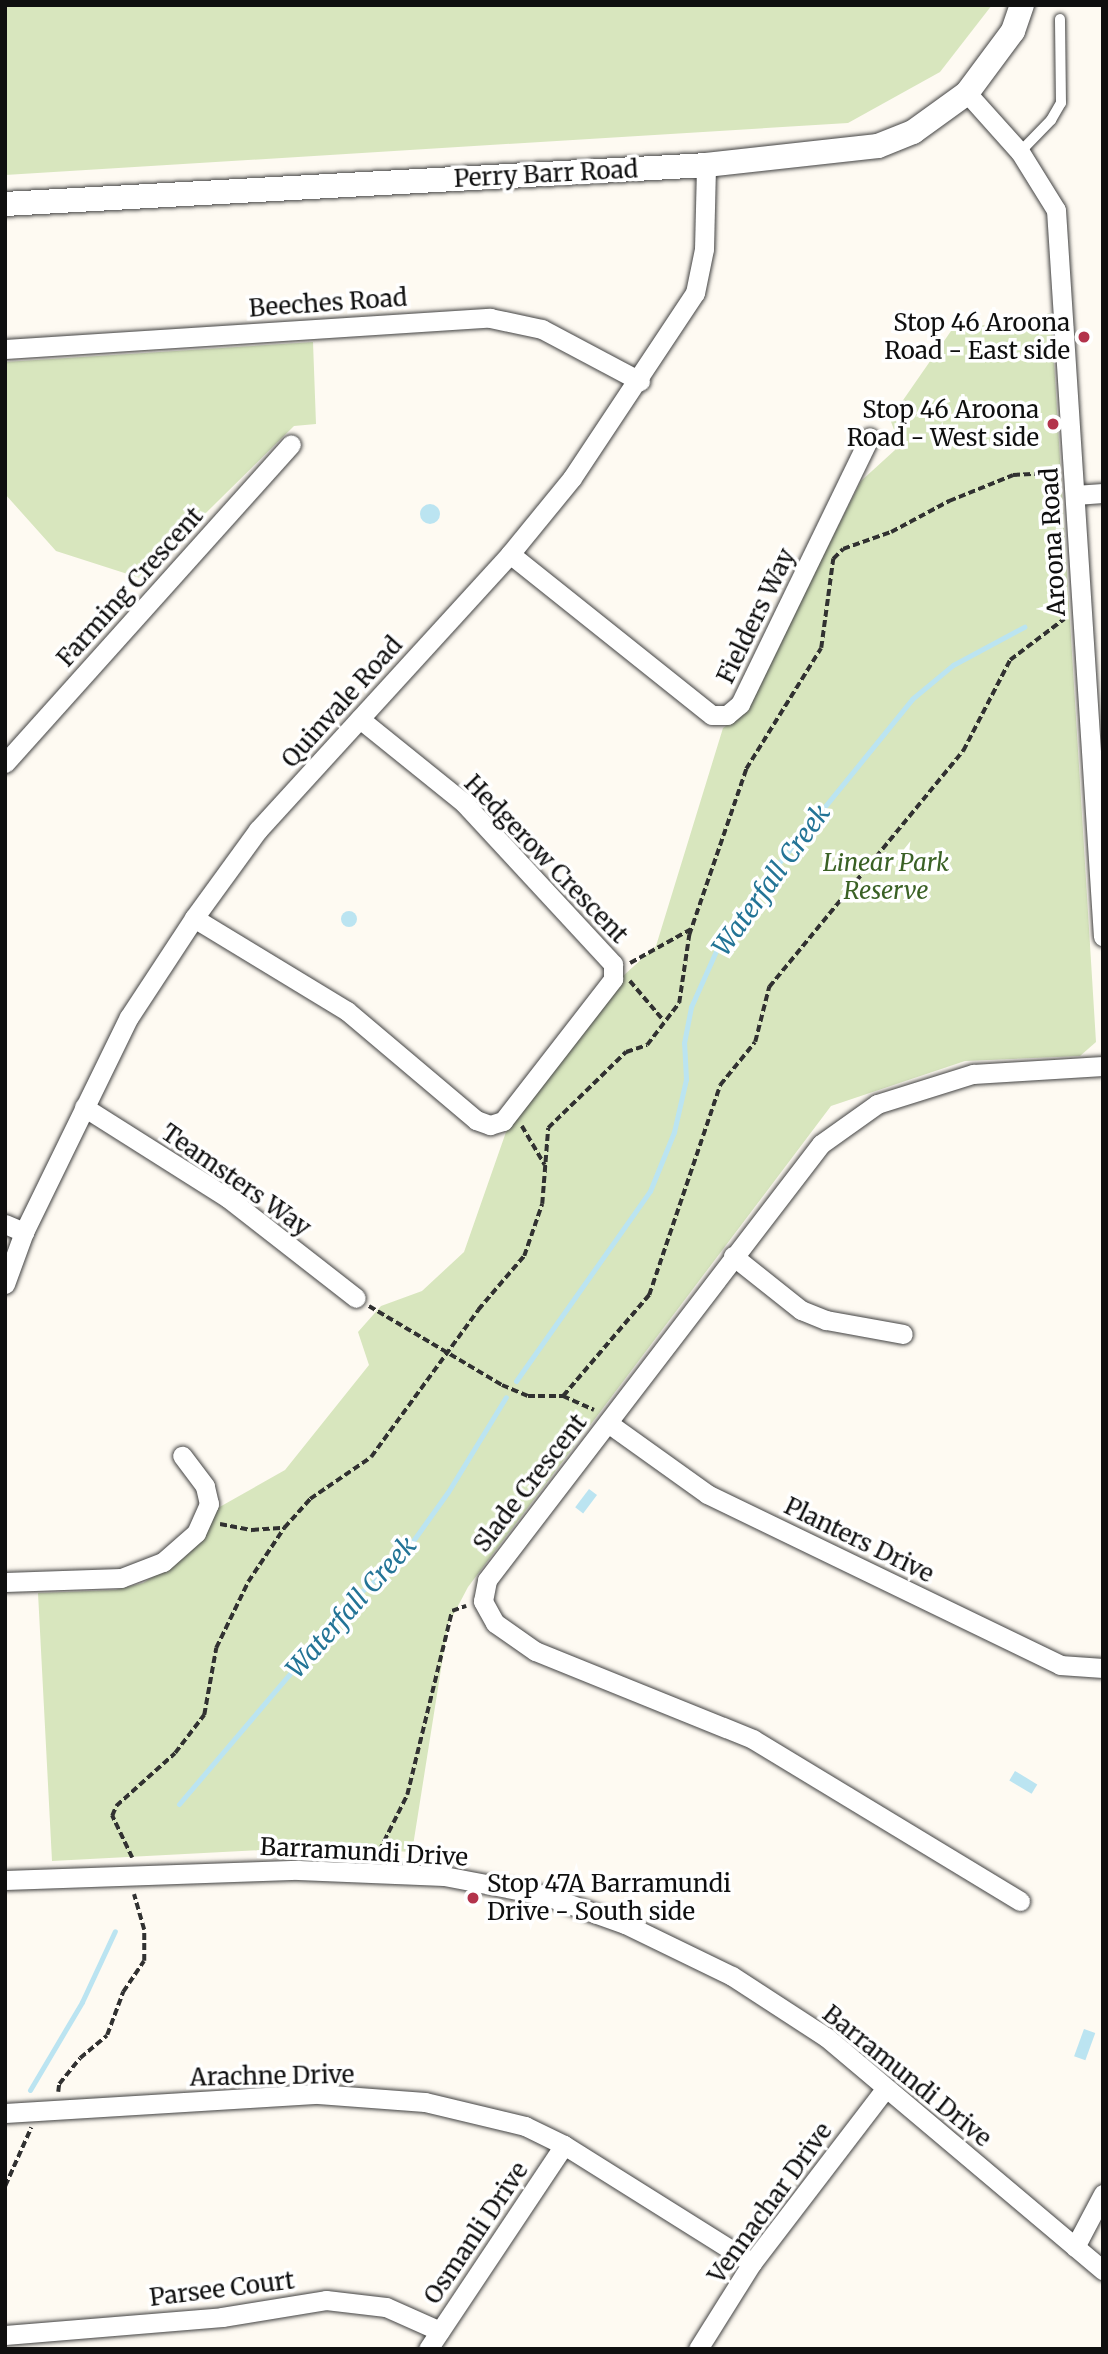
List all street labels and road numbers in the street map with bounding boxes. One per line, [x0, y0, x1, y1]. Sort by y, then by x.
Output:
street label: Perry Barr Road [453, 155, 639, 193]
street label: Beeches Road [248, 283, 408, 323]
street label: Aroona Road [1035, 467, 1071, 617]
street label: Farming Crescent [51, 501, 209, 673]
street label: Fielders Way [711, 544, 801, 688]
street label: Quinvale Road [276, 631, 408, 773]
street label: Hedgerow Crescent [458, 769, 634, 949]
street label: Teamsters Way [156, 1118, 316, 1242]
street label: Slade Crescent [467, 1408, 593, 1558]
street label: Planters Drive [780, 1491, 938, 1589]
street label: Barramundi Drive [259, 1832, 469, 1872]
street label: Barramundi Drive [817, 1999, 997, 2153]
street label: Arachne Drive [189, 2060, 355, 2092]
street label: Vennachar Drive [702, 2117, 838, 2289]
street label: Osmanli Drive [418, 2157, 534, 2309]
street label: Parsee Court [148, 2266, 296, 2312]

